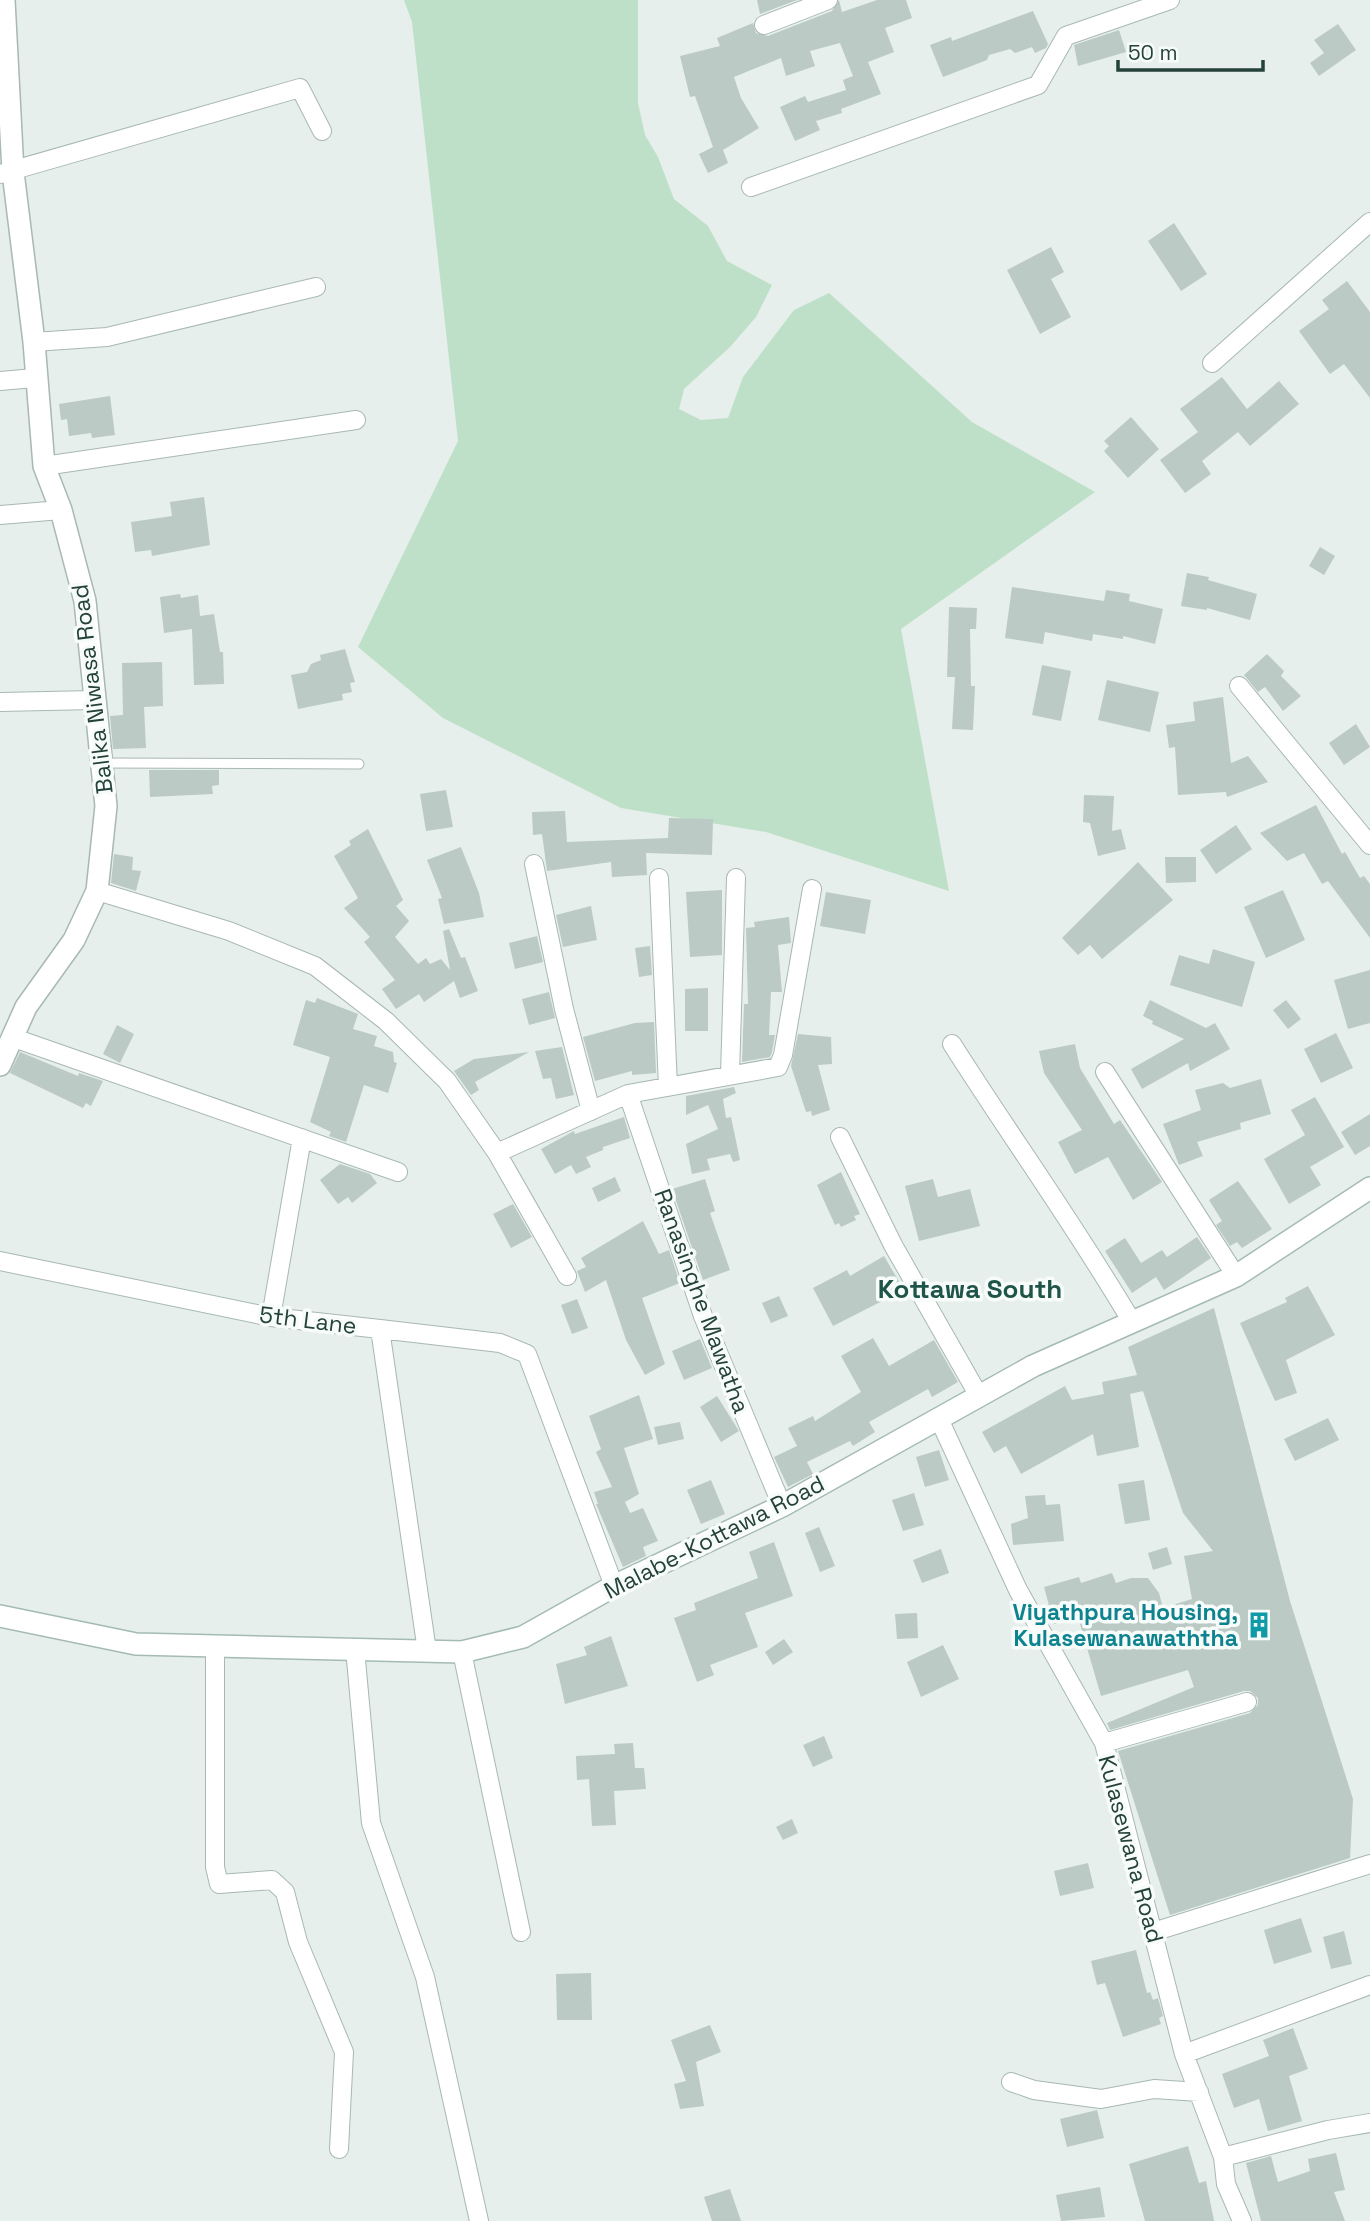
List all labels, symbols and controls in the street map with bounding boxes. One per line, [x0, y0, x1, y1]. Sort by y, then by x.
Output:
scale bar [1118, 28, 1263, 72]
text: 50 m [1128, 39, 1178, 66]
street label: Balika Niwasa Road [64, 583, 120, 795]
street label: Ranasinghe Mawatha [647, 1185, 757, 1417]
district label: Kottawa South [878, 1272, 1062, 1306]
street label: 5th Lane [258, 1299, 358, 1341]
street label: Malabe-Kottawa Road [599, 1468, 829, 1606]
place label: Viyathpura Housing, Kulasewanawaththa [1012, 1597, 1238, 1653]
building icon: Viyathpura Housing, Kulasewanawaththa [1244, 1610, 1274, 1640]
street label: Kulasewana Road [1091, 1752, 1171, 1946]

